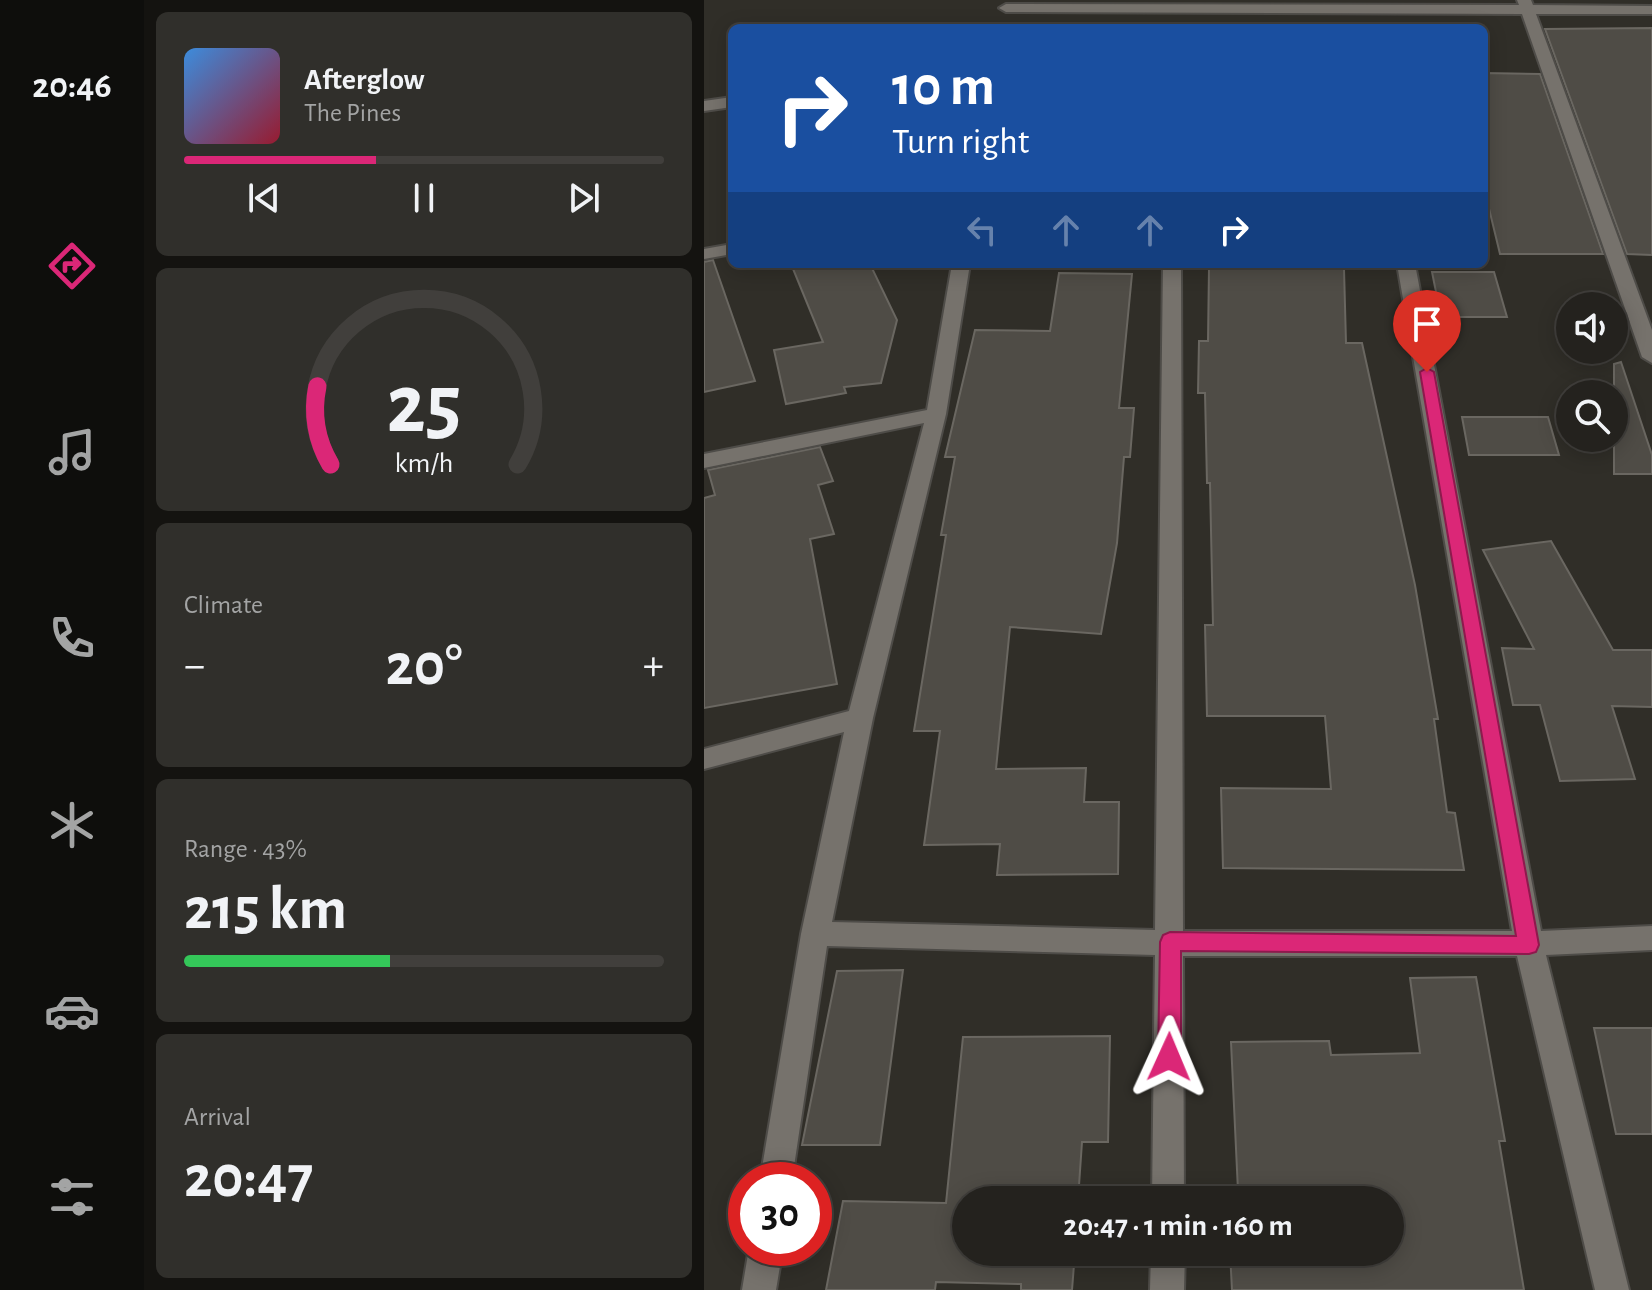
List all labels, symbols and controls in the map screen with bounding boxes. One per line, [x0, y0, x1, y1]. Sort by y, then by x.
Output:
icon: right [760, 56, 864, 160]
text: 10 m [892, 59, 995, 115]
text: Afterglow [304, 65, 425, 95]
text: 20:46 [32, 68, 112, 104]
text: The Pines [304, 100, 401, 126]
text: Turn right [892, 124, 1029, 160]
icon: previous [242, 176, 286, 220]
icon: pause [402, 176, 446, 220]
icon: next [562, 176, 606, 220]
icon: left [960, 208, 1004, 252]
icon: ahead [1044, 208, 1088, 252]
icon: ahead [1128, 208, 1172, 252]
icon: right [1212, 208, 1256, 252]
icon: directions [44, 238, 100, 294]
pin [1393, 290, 1461, 372]
map controls [1556, 292, 1628, 452]
button: sound [1556, 292, 1628, 364]
icon: arrive [1405, 302, 1449, 346]
text: 25 [386, 364, 462, 448]
button: search [1556, 380, 1628, 452]
icon: music [44, 424, 100, 480]
text: km/h [395, 450, 453, 479]
text: Climate [184, 592, 263, 618]
icon: phone [44, 610, 100, 666]
text: 20° [385, 636, 463, 696]
text: − [184, 644, 205, 688]
text: + [643, 644, 664, 688]
icon: climate [44, 797, 100, 853]
text: Range · 43% [184, 836, 307, 862]
text: 215 km [184, 880, 347, 940]
icon: car [44, 983, 100, 1039]
position arrow [1127, 1015, 1211, 1099]
text: Arrival [184, 1104, 251, 1130]
text: 20:47 [184, 1148, 313, 1208]
speed limit sign: 30 [728, 1162, 832, 1266]
icon: filters [44, 1169, 100, 1225]
text: 20:47 · 1 min · 160 m [1063, 1211, 1293, 1241]

